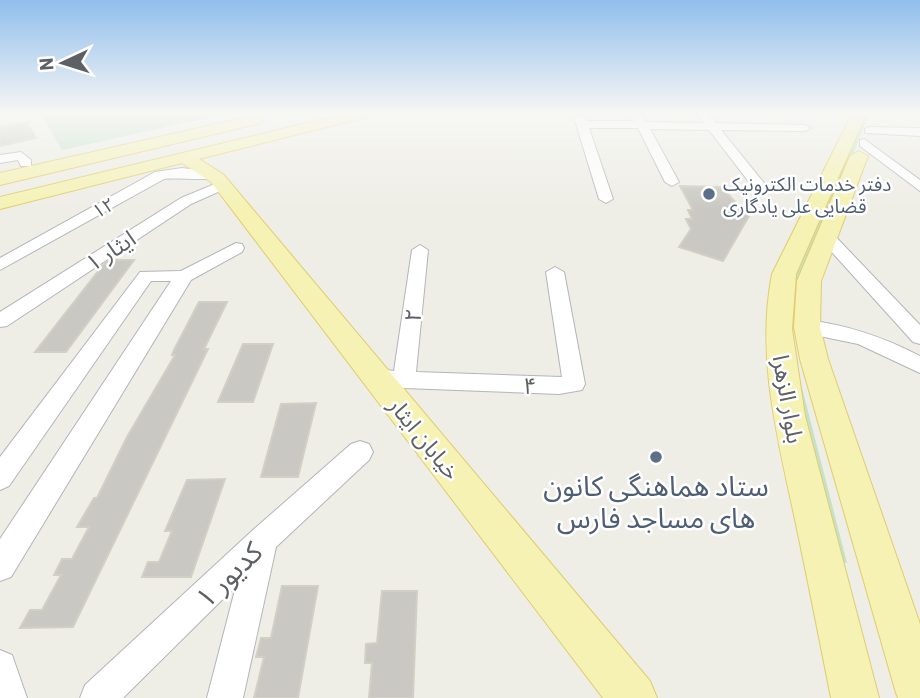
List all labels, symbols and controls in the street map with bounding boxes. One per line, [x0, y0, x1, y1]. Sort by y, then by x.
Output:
north arrow [28, 28, 98, 98]
text: N [34, 57, 57, 71]
place label: دفتر خدمات الکترونیک قضایی علی یادگاری [723, 172, 891, 218]
marker: دفتر خدمات الکترونیک قضایی علی یادگاری [701, 186, 717, 202]
street label: ۱۲ [88, 192, 118, 222]
street label: ایثار ۱ [80, 224, 141, 277]
street label: ۲ [397, 307, 427, 323]
street label: بلوار الزهرا [766, 353, 811, 446]
street label: ۴ [523, 371, 537, 399]
street label: خیابان ایثار [382, 390, 467, 486]
marker: ستاد هماهنگی کانون های مساجد فارس [648, 449, 664, 465]
place label: ستاد هماهنگی کانون های مساجد فارس [543, 468, 769, 535]
street label: کدیور ۱ [187, 534, 270, 615]

